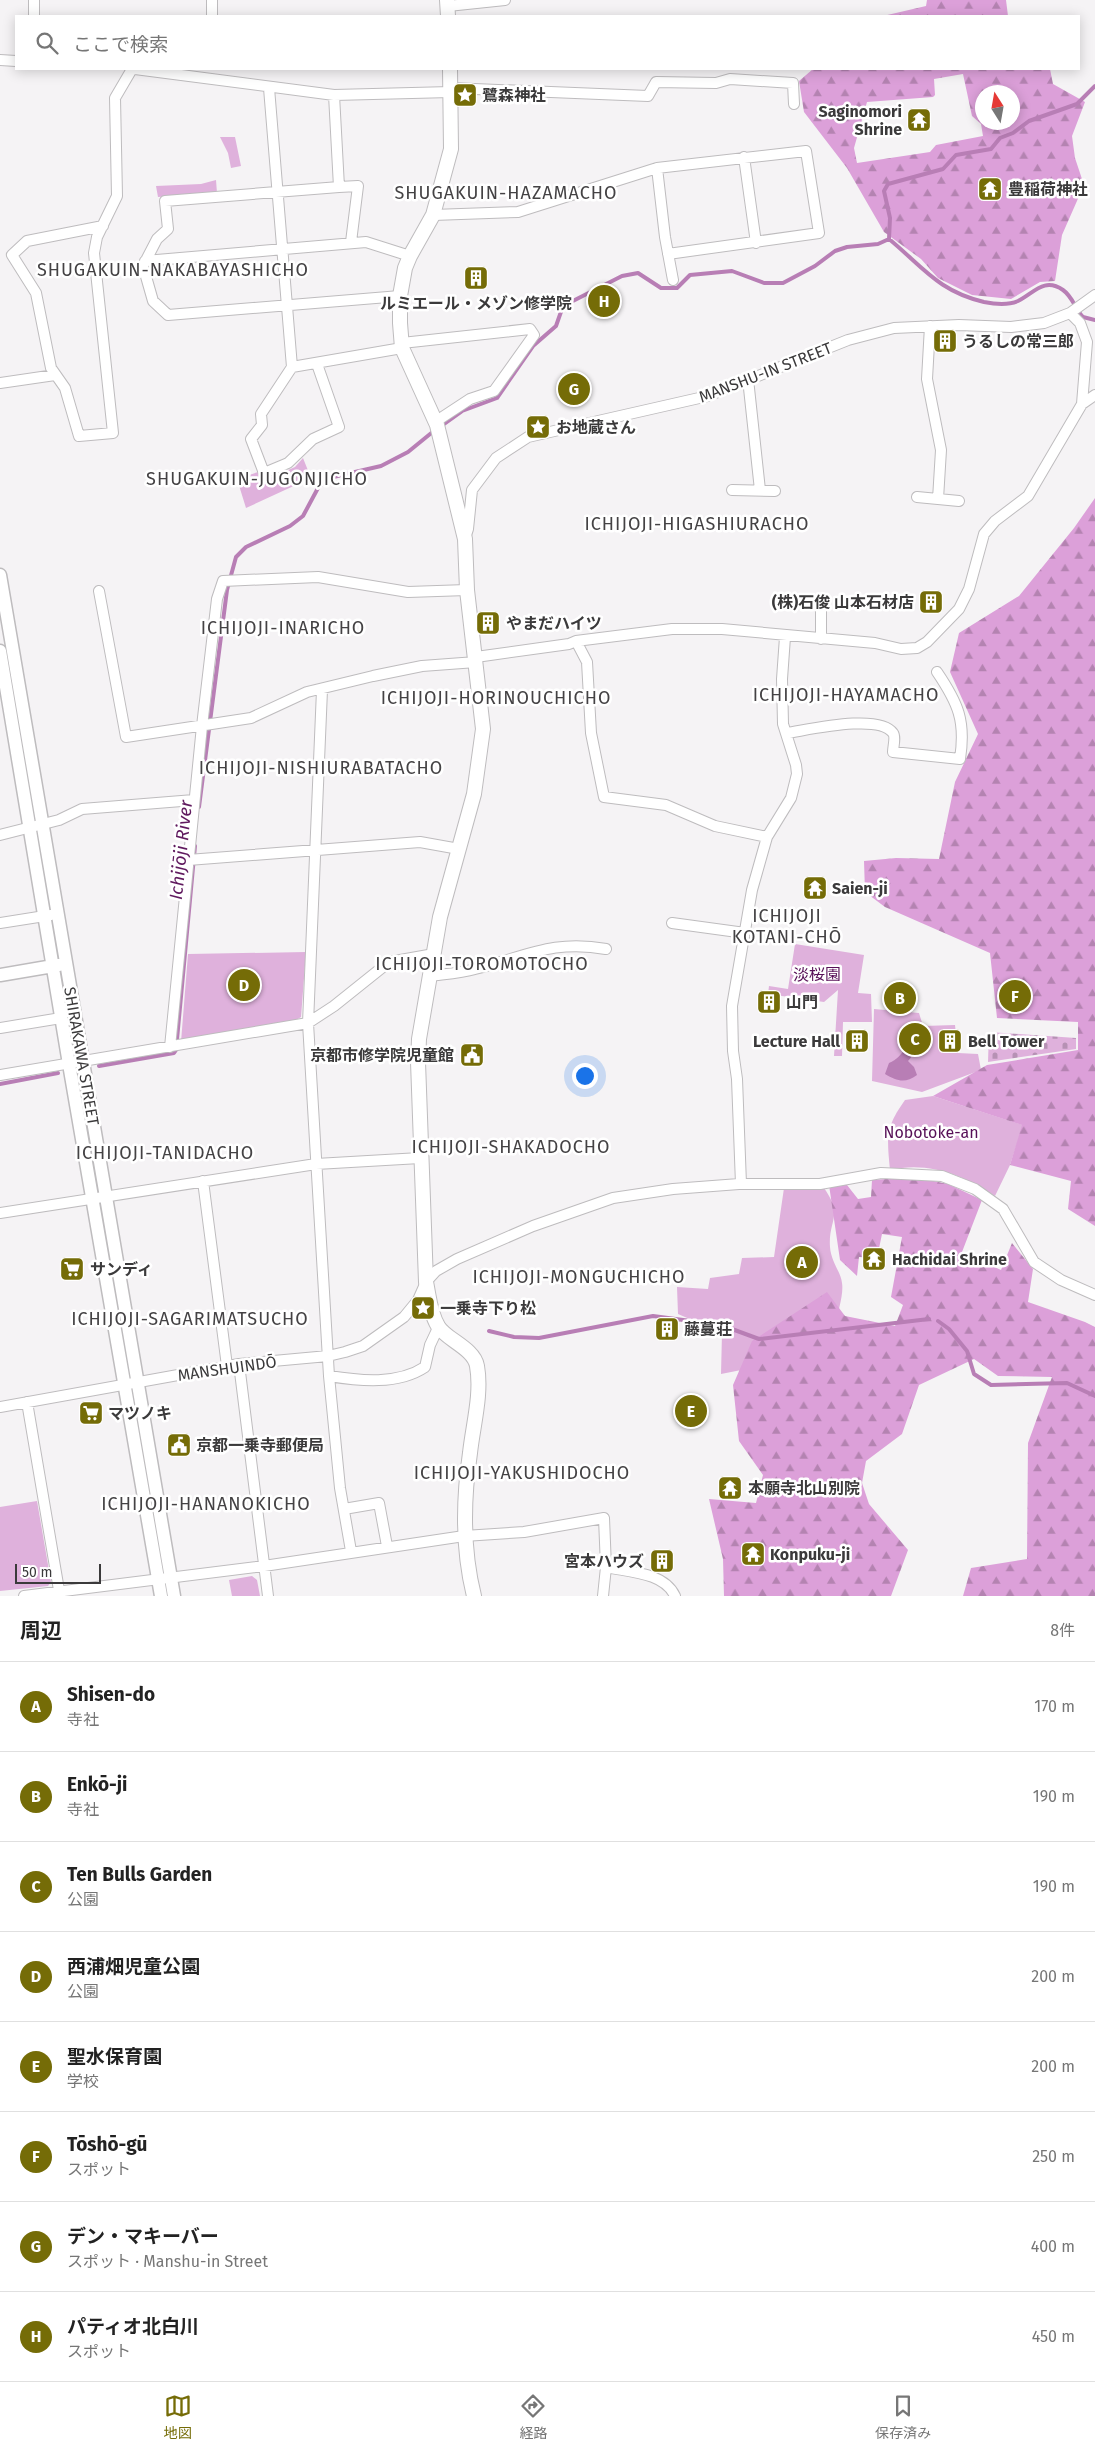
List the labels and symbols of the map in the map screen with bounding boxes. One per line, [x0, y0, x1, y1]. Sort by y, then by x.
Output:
place icon: 鷺森神社 [452, 82, 478, 108]
north arrow [975, 85, 1020, 130]
place label: 鷺森神社 [482, 86, 546, 105]
place label: Saginomori Shrine [819, 102, 902, 139]
temple icon: Saginomori Shrine [906, 107, 932, 133]
temple icon: 豊稲荷神社 [977, 176, 1003, 202]
place label: 豊稲荷神社 [1008, 180, 1088, 199]
district label: SHUGAKUIN-HAZAMACHO [394, 182, 618, 204]
district label: SHUGAKUIN-NAKABAYASHICHO [37, 259, 309, 281]
building icon: ルミエール・メゾン修学院 [463, 265, 489, 291]
pin: H [588, 282, 620, 320]
place label: ルミエール・メゾン修学院 [380, 294, 572, 313]
building icon: うるしの常三郎 [932, 328, 958, 354]
place label: うるしの常三郎 [962, 332, 1074, 351]
street label: MANSHU-IN STREET [696, 338, 835, 407]
pin: G [558, 370, 590, 408]
place icon: お地蔵さん [525, 414, 551, 440]
place label: お地蔵さん [556, 418, 636, 437]
district label: SHUGAKUIN-JUGONJICHO [146, 468, 368, 490]
district label: ICHIJOJI-HIGASHIURACHO [584, 513, 810, 535]
building icon: (株)石俊 山本石材店 [918, 589, 944, 615]
place label: (株)石俊 山本石材店 [772, 593, 914, 612]
building icon: やまだハイツ [475, 610, 501, 636]
place label: やまだハイツ [506, 614, 602, 633]
district label: ICHIJOJI-INARICHO [201, 617, 365, 639]
district label: ICHIJOJI-HAYAMACHO [753, 684, 939, 706]
district label: ICHIJOJI-HORINOUCHICHO [381, 687, 611, 709]
district label: ICHIJOJI-NISHIURABATACHO [199, 757, 443, 779]
water label: Ichijōji River [165, 798, 197, 901]
temple icon: Saien-ji [802, 875, 828, 901]
place label: Saien-ji [832, 879, 888, 898]
district label: ICHIJOJI KOTANI-CHŌ [732, 905, 842, 948]
district label: ICHIJOJI-TOROMOTOCHO [375, 953, 589, 975]
park label: 淡桜園 [793, 965, 841, 984]
pin: D [228, 966, 260, 1004]
pin: F [999, 977, 1031, 1015]
pin: B [884, 979, 916, 1017]
street label: SHIRAKAWA STREET [60, 985, 103, 1127]
building icon: 山門 [756, 989, 782, 1015]
place label: 山門 [786, 993, 818, 1012]
pin: C [899, 1020, 931, 1058]
building icon: Lecture Hall [844, 1028, 870, 1054]
building icon: Bell Tower [937, 1028, 963, 1054]
place label: Lecture Hall [753, 1032, 840, 1051]
place label: Bell Tower [968, 1032, 1045, 1051]
public building icon: 京都市修学院児童館 [459, 1042, 485, 1068]
place label: 京都市修学院児童館 [310, 1046, 454, 1065]
your location [572, 1063, 598, 1089]
park label: Nobotoke-an [883, 1123, 979, 1142]
district label: ICHIJOJI-SHAKADOCHO [411, 1136, 611, 1158]
district label: ICHIJOJI-TANIDACHO [76, 1142, 254, 1164]
pin: A [786, 1243, 818, 1281]
temple icon: Hachidai Shrine [861, 1246, 887, 1272]
place label: Hachidai Shrine [892, 1250, 1007, 1269]
supermarket icon: サンディ [59, 1256, 85, 1282]
place label: サンディ [90, 1260, 153, 1279]
district label: ICHIJOJI-MONGUCHICHO [472, 1266, 686, 1288]
place icon: 一乗寺下り松 [410, 1295, 436, 1321]
place label: 一乗寺下り松 [440, 1299, 536, 1318]
district label: ICHIJOJI-SAGARIMATSUCHO [71, 1308, 309, 1330]
building icon: 藤蔓荘 [654, 1316, 680, 1342]
place label: 藤蔓荘 [684, 1320, 732, 1339]
street label: MANSHUINDŌ [176, 1352, 278, 1385]
pin: E [675, 1392, 707, 1430]
supermarket icon: マツノキ [78, 1400, 104, 1426]
place label: マツノキ [108, 1404, 172, 1423]
public building icon: 京都一乗寺郵便局 [166, 1432, 192, 1458]
place label: 京都一乗寺郵便局 [196, 1436, 324, 1455]
district label: ICHIJOJI-YAKUSHIDOCHO [414, 1462, 630, 1484]
temple icon: 本願寺北山別院 [717, 1475, 743, 1501]
place label: 本願寺北山別院 [748, 1479, 860, 1498]
district label: ICHIJOJI-HANANOKICHO [101, 1493, 311, 1515]
temple icon: Konpuku-ji [740, 1541, 766, 1567]
place label: Konpuku-ji [770, 1545, 850, 1564]
building icon: 宮本ハウズ [649, 1548, 675, 1574]
place label: 宮本ハウズ [564, 1552, 644, 1571]
scale bar [15, 1561, 101, 1584]

